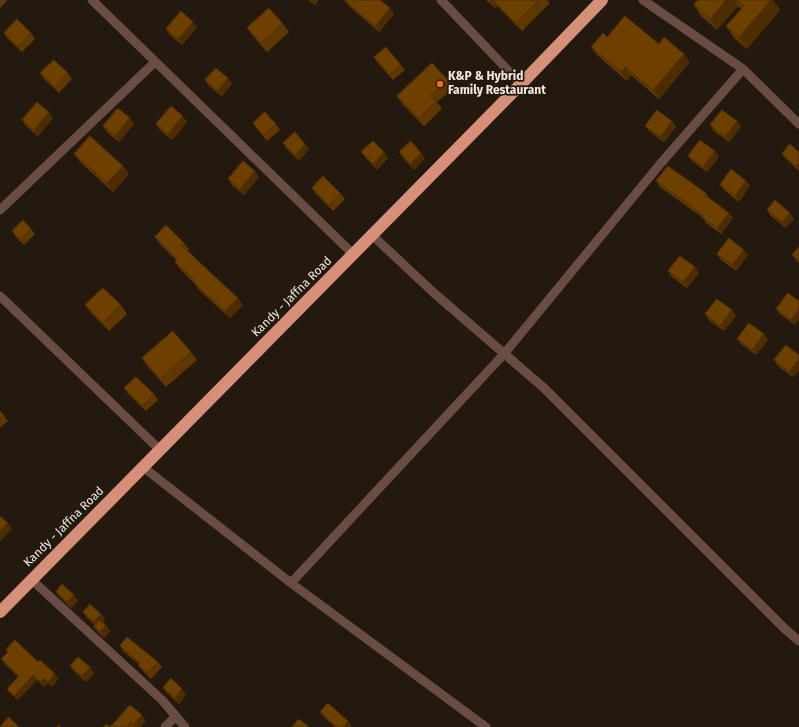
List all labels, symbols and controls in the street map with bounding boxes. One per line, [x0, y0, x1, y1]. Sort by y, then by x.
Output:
place label: K&P & Hybrid Family Restaurant [448, 70, 546, 98]
marker: K&P & Hybrid Family Restaurant [435, 79, 445, 89]
street label: Kandy - Jaffna Road [249, 254, 335, 340]
street label: Kandy - Jaffna Road [21, 484, 107, 570]

